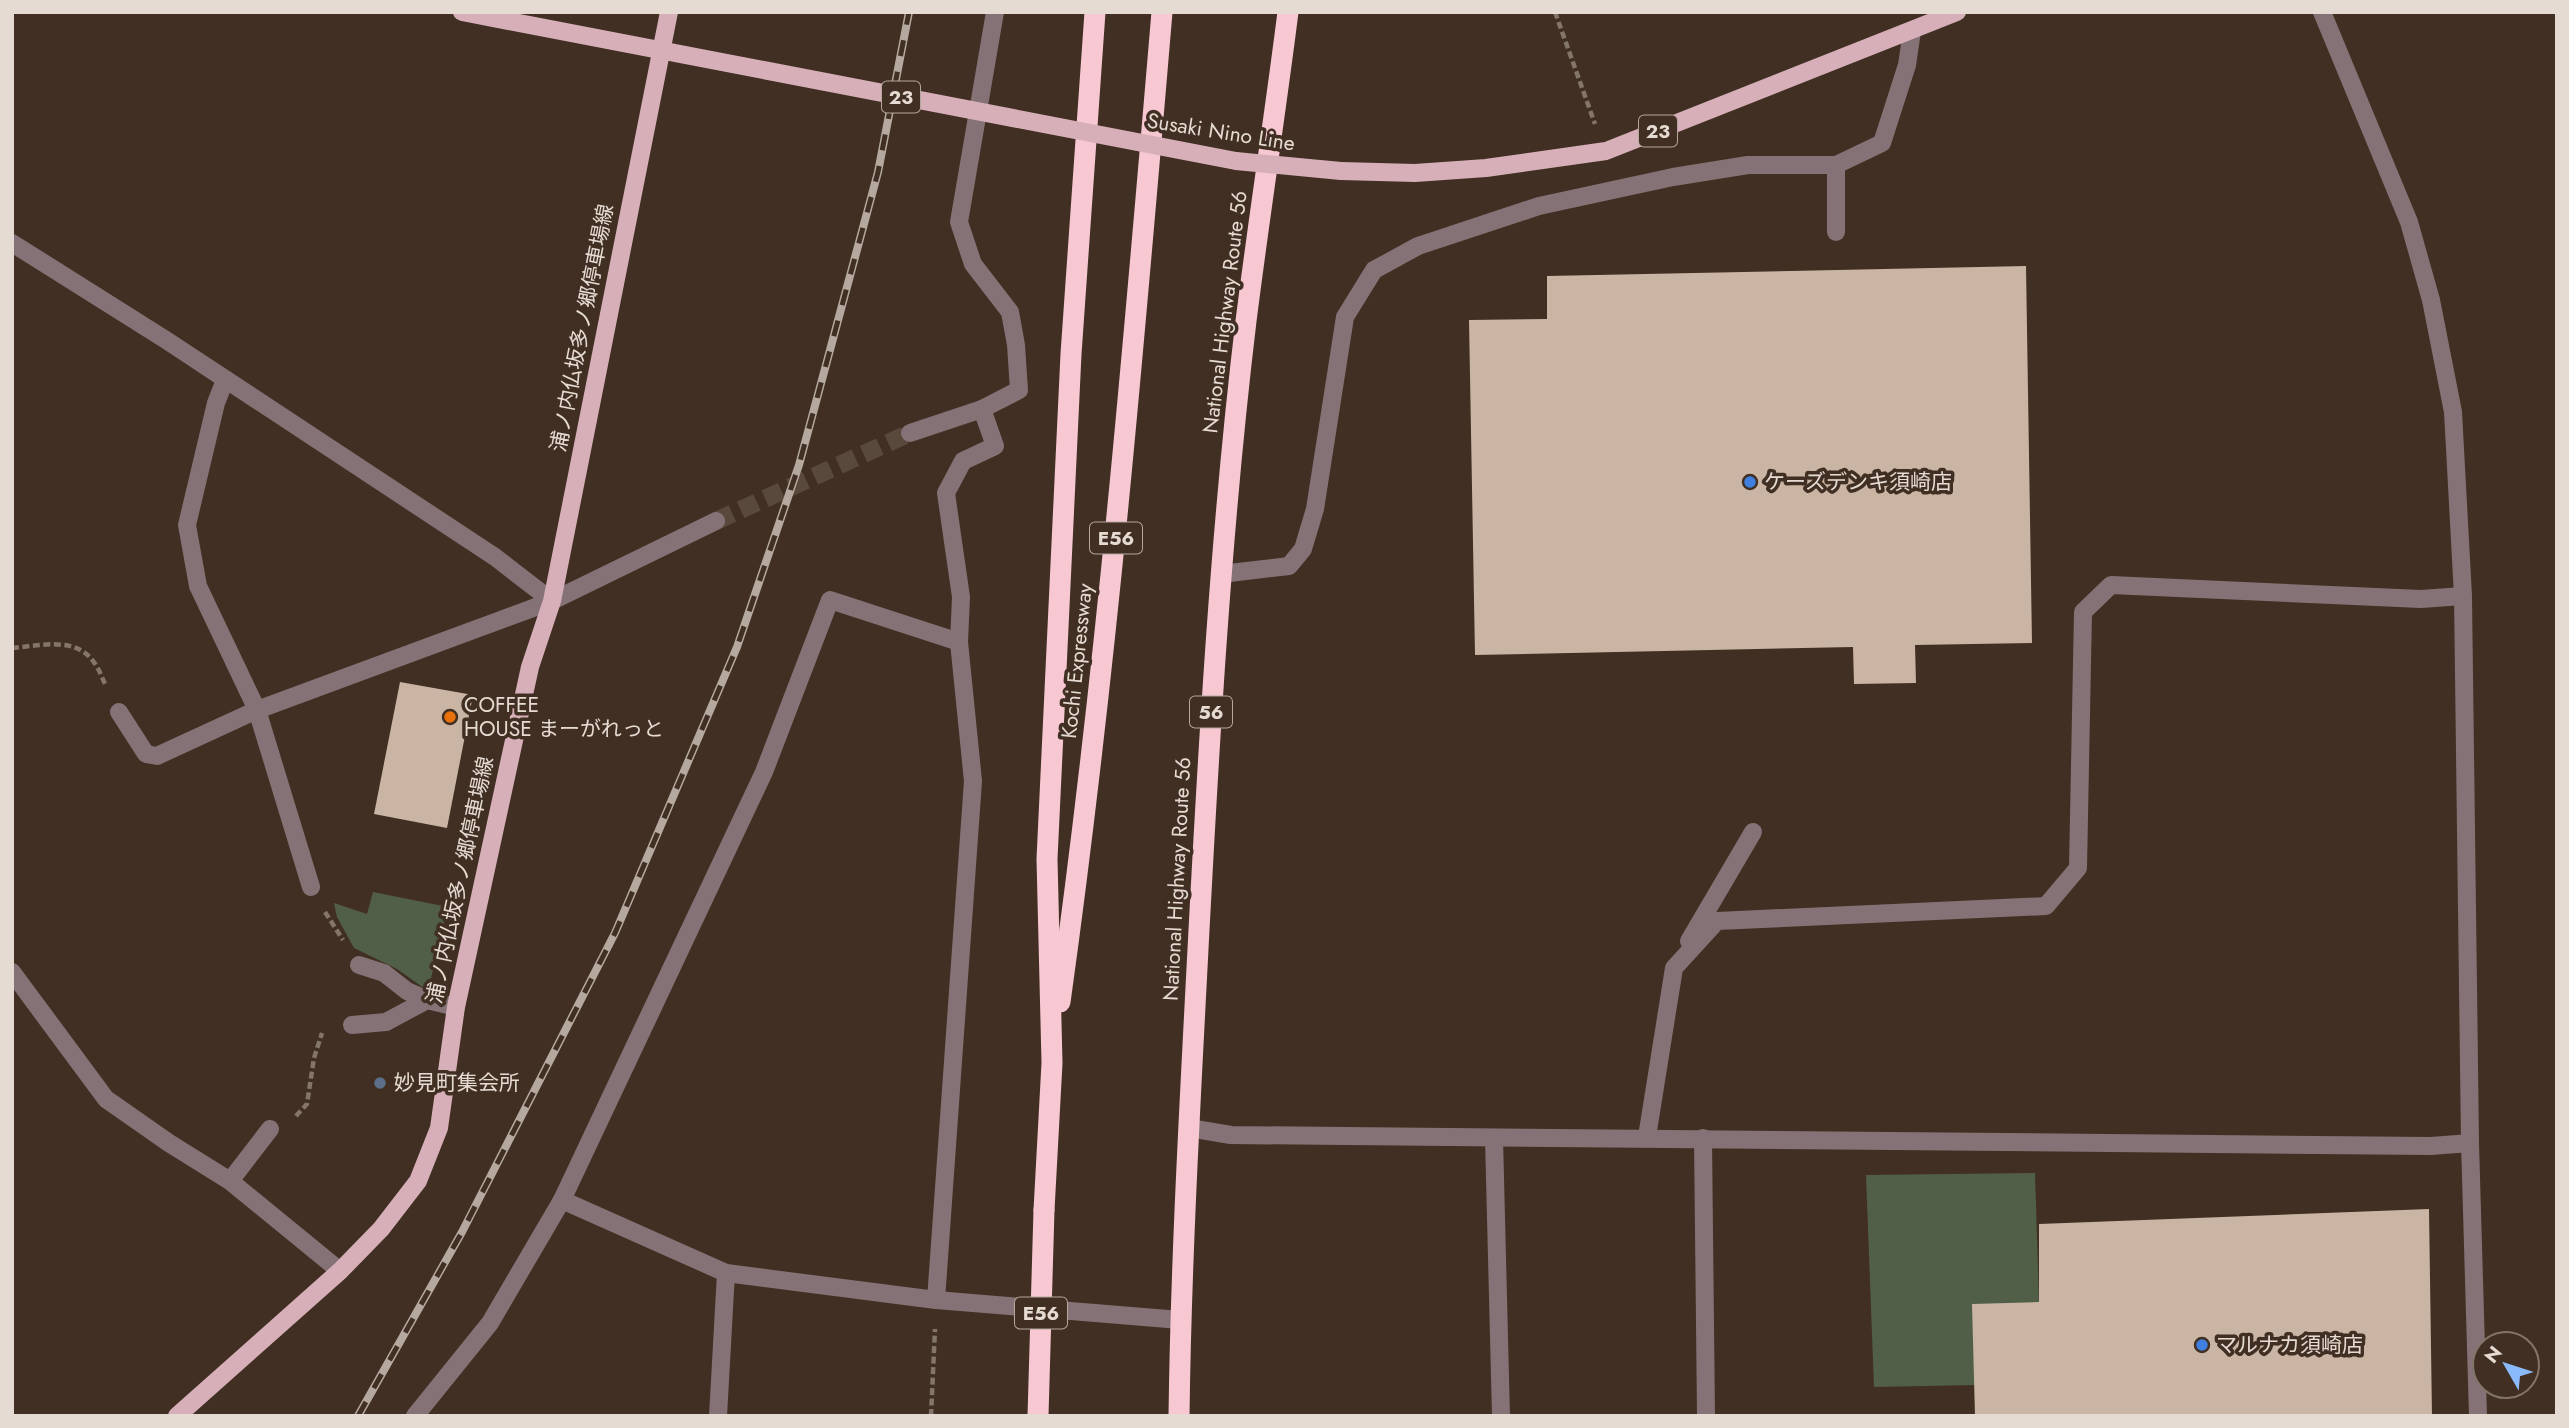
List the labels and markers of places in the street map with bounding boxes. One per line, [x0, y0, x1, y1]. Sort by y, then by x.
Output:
place label: ケーズデンキ須崎店 [1764, 467, 1952, 497]
marker: ケーズデンキ須崎店 [1742, 474, 1758, 490]
place label: COFFEE HOUSE まーがれっと [464, 690, 664, 744]
marker: COFFEE HOUSE まーがれっと [442, 709, 458, 725]
place label: 妙見町集会所 [394, 1068, 520, 1098]
marker: 妙見町集会所 [372, 1075, 388, 1091]
place label: マルナカ須崎店 [2216, 1330, 2363, 1360]
marker: マルナカ須崎店 [2194, 1337, 2210, 1353]

